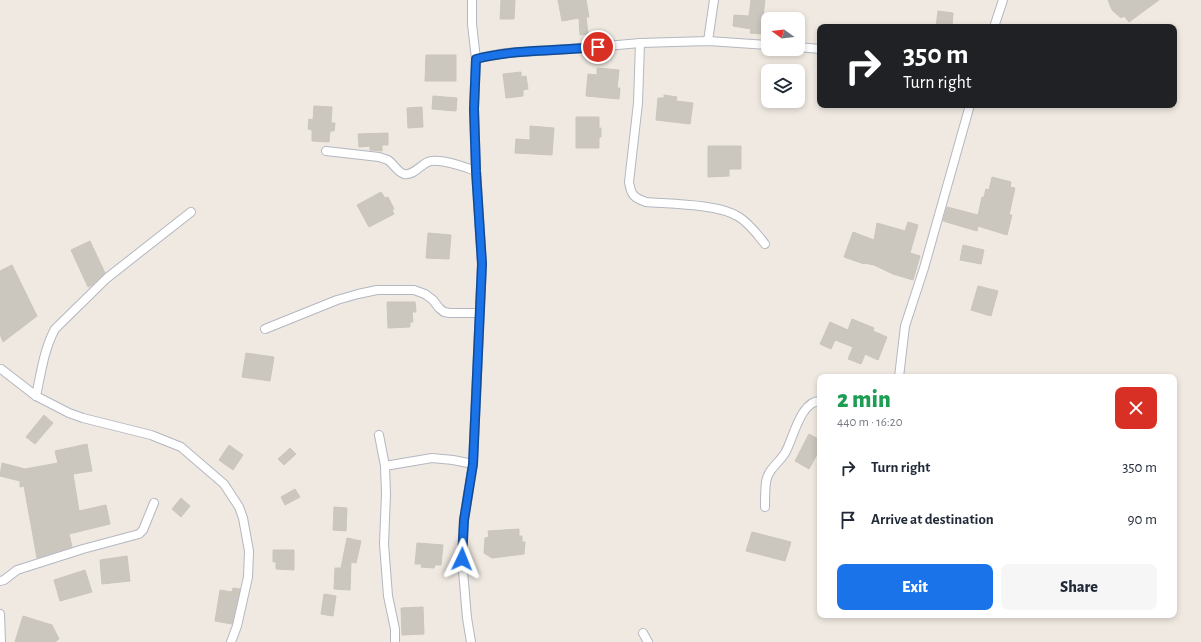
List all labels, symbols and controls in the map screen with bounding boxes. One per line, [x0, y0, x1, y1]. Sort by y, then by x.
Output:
north arrow [761, 12, 805, 56]
map controls [761, 12, 805, 108]
pin [581, 30, 615, 64]
icon: arrive [587, 36, 609, 58]
icon: right [837, 40, 889, 92]
text: 350 m [903, 41, 969, 69]
button: layers [761, 64, 805, 108]
text: Turn right [903, 74, 972, 92]
button: close [1115, 387, 1157, 429]
text: 2 min [837, 388, 891, 412]
text: 440 m · 16:20 [837, 416, 903, 429]
icon: right [837, 457, 859, 479]
text: Turn right [871, 460, 930, 475]
text: 350 m [1122, 460, 1157, 475]
icon: arrive [837, 509, 859, 531]
text: Arrive at destination [871, 512, 994, 527]
text: 90 m [1128, 512, 1157, 527]
position arrow [441, 538, 483, 580]
button: Exit [837, 564, 993, 610]
button: Share [1001, 564, 1157, 610]

